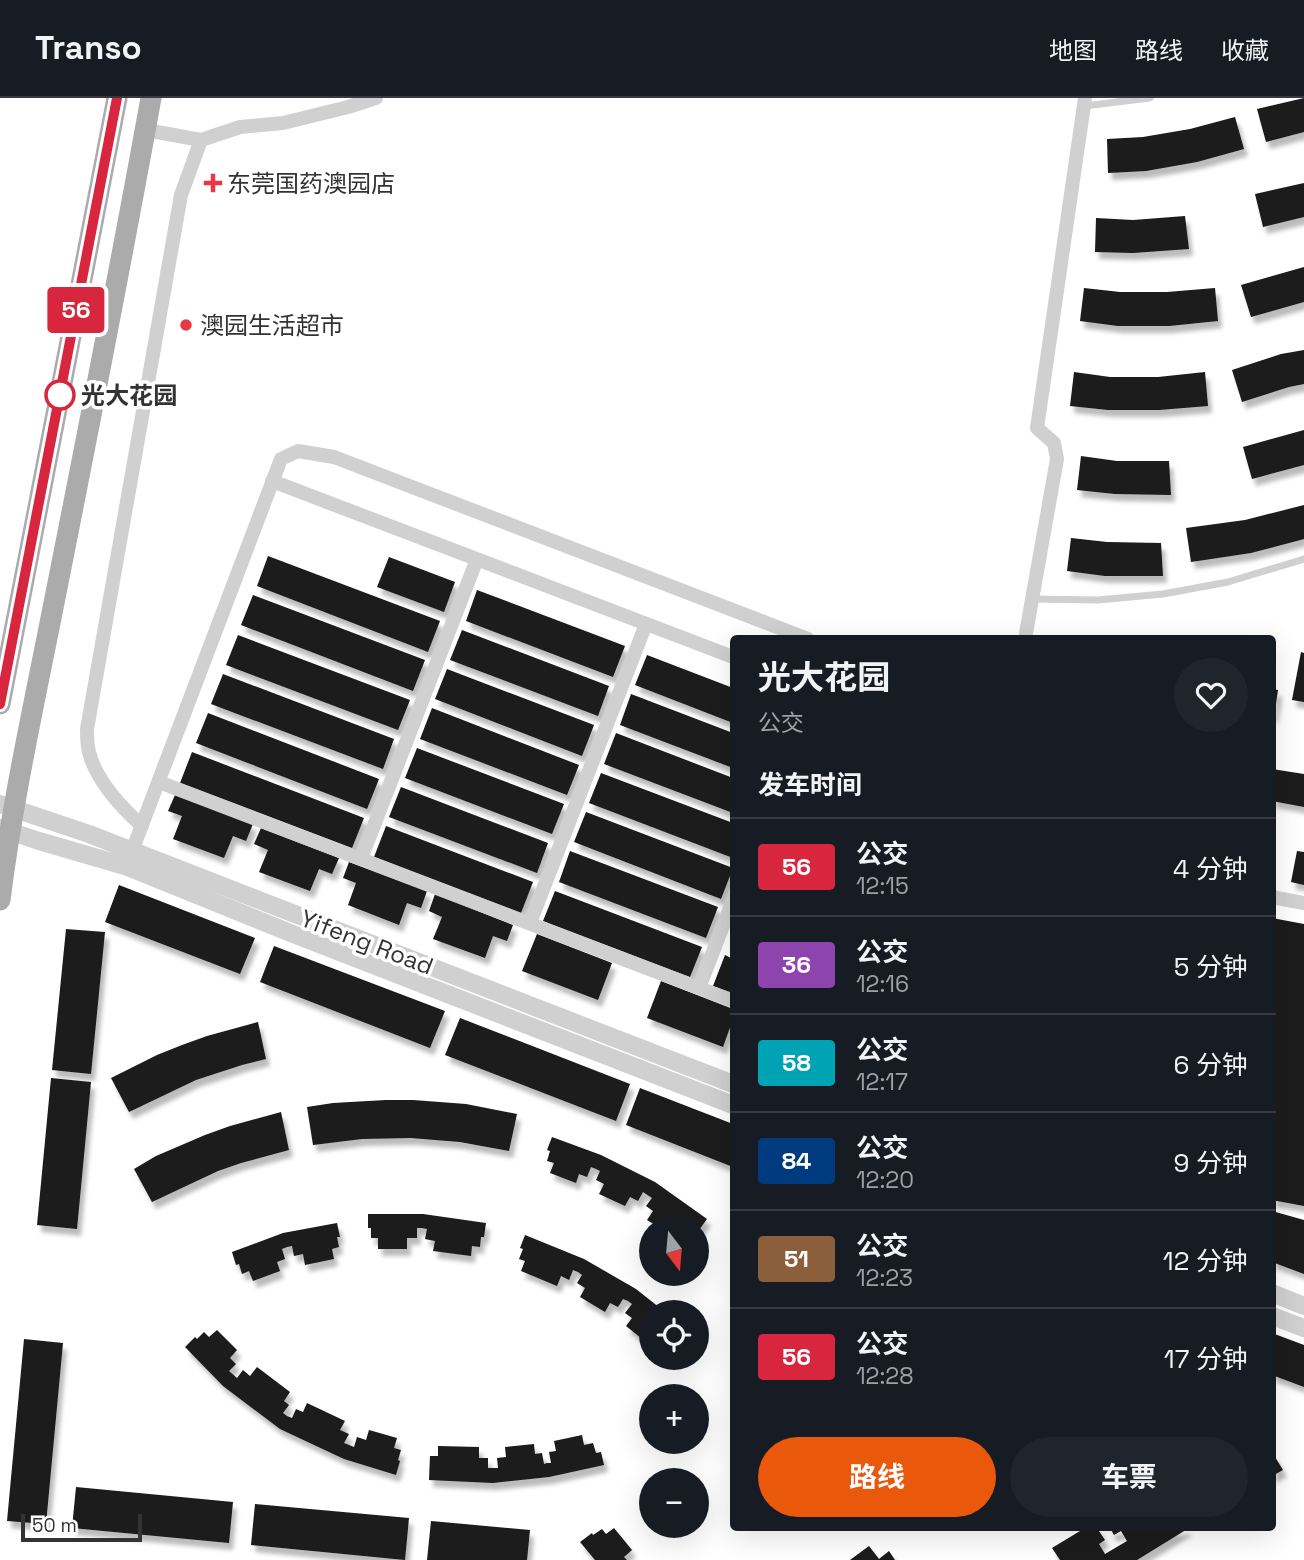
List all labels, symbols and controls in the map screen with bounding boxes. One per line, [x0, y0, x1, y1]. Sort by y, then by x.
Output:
text: Transo [35, 27, 142, 69]
text: 地图 [1049, 35, 1097, 66]
text: 路线 [1135, 35, 1183, 66]
text: 收藏 [1221, 35, 1269, 66]
place label: 东莞国药澳园店 [227, 168, 395, 199]
marker: 东莞国药澳园店 [205, 175, 221, 191]
line badge: 56 [44, 287, 108, 333]
text: 56 [61, 294, 91, 325]
place label: 澳园生活超市 [200, 310, 344, 341]
marker: 澳园生活超市 [178, 317, 194, 333]
marker: 光大花园 [45, 380, 75, 410]
place label: 光大花园 [81, 380, 177, 411]
text: 光大花园 [758, 657, 890, 699]
button: heart [1174, 658, 1248, 732]
text: 公交 [758, 708, 804, 738]
text: 发车时间 [758, 768, 862, 802]
text: 公交 [856, 837, 908, 871]
text: 56 [782, 851, 811, 882]
text: 4 分钟 [1173, 852, 1248, 886]
text: 12:15 [856, 871, 909, 901]
street label: Yifeng Road [296, 902, 438, 982]
text: 公交 [856, 935, 908, 969]
text: 36 [782, 949, 811, 980]
text: 5 分钟 [1174, 950, 1248, 984]
text: 12:16 [856, 969, 909, 999]
text: 公交 [856, 1033, 908, 1067]
text: 58 [782, 1047, 811, 1078]
text: 6 分钟 [1173, 1048, 1248, 1082]
text: 12:17 [856, 1067, 908, 1097]
text: 公交 [856, 1131, 908, 1165]
text: 84 [782, 1145, 811, 1176]
text: 9 分钟 [1173, 1146, 1248, 1180]
text: 12:20 [856, 1165, 914, 1195]
north arrow [639, 1216, 709, 1286]
map controls [639, 1216, 709, 1538]
text: 公交 [856, 1229, 908, 1263]
text: 51 [784, 1243, 809, 1274]
text: 12 分钟 [1163, 1244, 1248, 1278]
text: 12:23 [856, 1263, 913, 1293]
button: locate [639, 1300, 709, 1370]
text: 公交 [856, 1327, 908, 1361]
text: 56 [782, 1341, 811, 1372]
text: 17 分钟 [1164, 1342, 1248, 1376]
text: 12:28 [856, 1361, 914, 1391]
button: + [639, 1384, 709, 1454]
button: 路线 [758, 1437, 996, 1517]
button: 车票 [1010, 1437, 1248, 1517]
button: − [639, 1468, 709, 1538]
scale bar [21, 1511, 142, 1543]
text: 50 m [32, 1513, 77, 1538]

